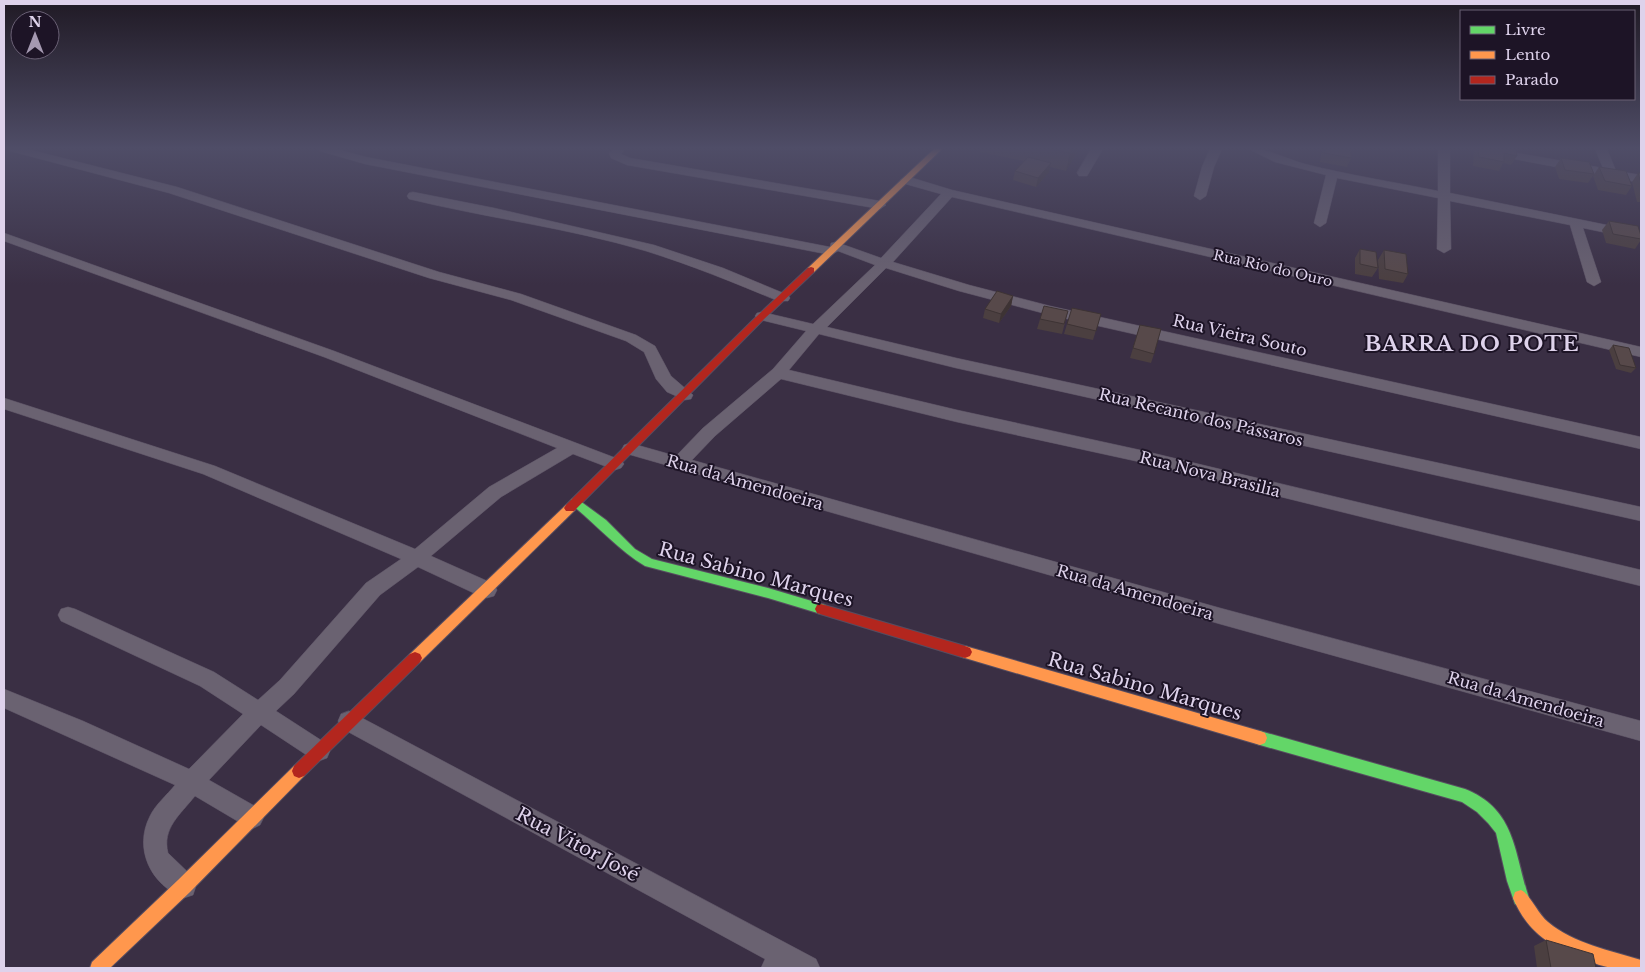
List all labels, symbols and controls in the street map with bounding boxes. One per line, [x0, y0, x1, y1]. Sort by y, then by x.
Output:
north arrow [10, 10, 60, 60]
legend [1460, 10, 1635, 100]
text: N [28, 13, 42, 31]
text: Livre [1505, 20, 1546, 39]
text: Lento [1505, 45, 1551, 64]
text: Parado [1505, 70, 1559, 89]
street label: Rua Rio do Ouro [1212, 246, 1334, 290]
street label: Rua Vieira Souto [1171, 310, 1309, 360]
district label: BARRA DO POTE [1364, 331, 1580, 357]
street label: Rua Recanto dos Pássaros [1097, 384, 1305, 450]
street label: Rua Nova Brasilia [1137, 447, 1283, 501]
street label: Rua da Amendoeira [664, 450, 826, 514]
street label: Rua Sabino Marques [656, 537, 856, 612]
street label: Rua da Amendoeira [1054, 560, 1216, 624]
street label: Rua Sabino Marques [1045, 648, 1245, 725]
street label: Rua da Amendoeira [1445, 667, 1607, 731]
street label: Rua Vitor José [512, 802, 643, 887]

